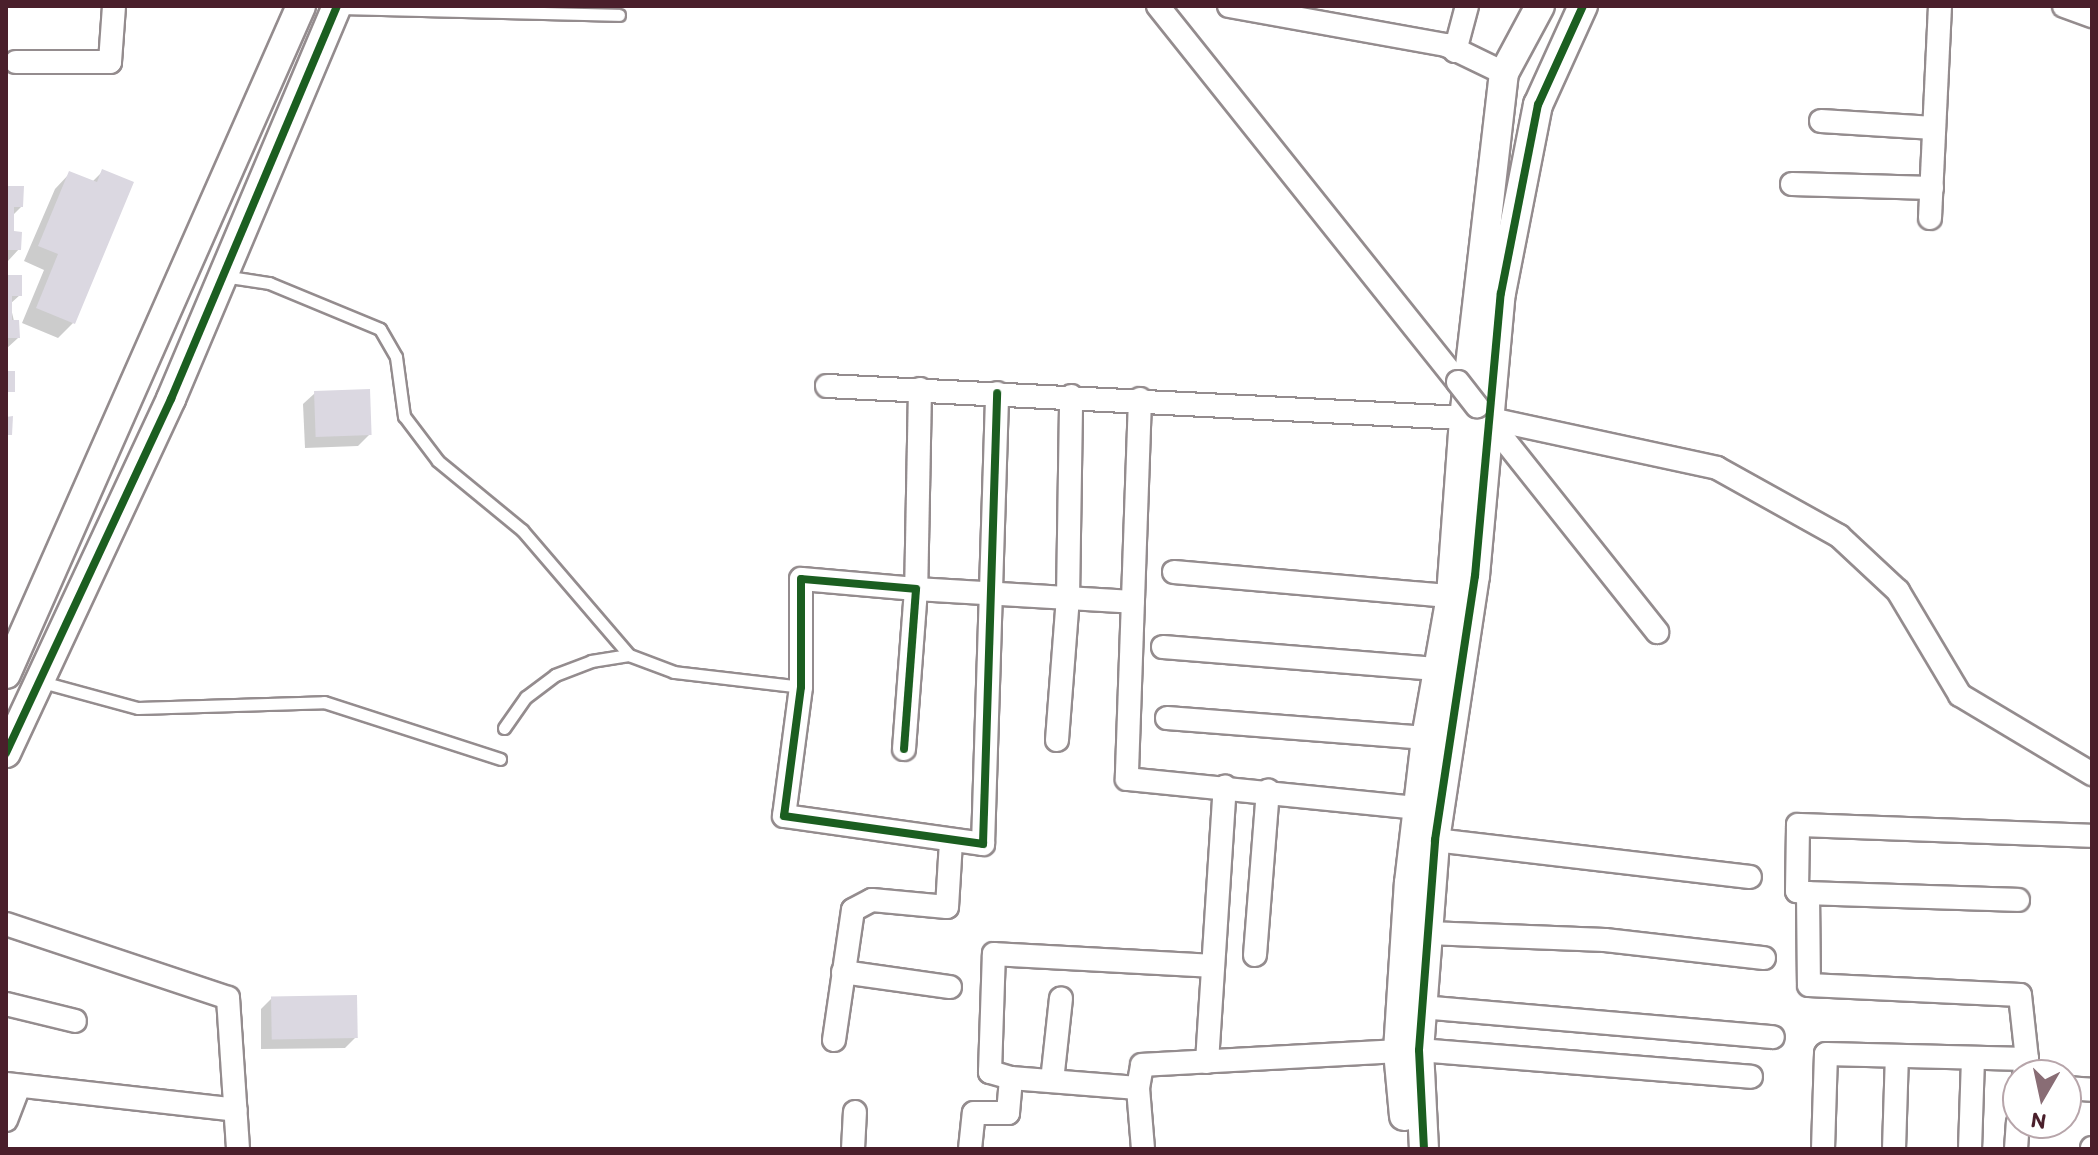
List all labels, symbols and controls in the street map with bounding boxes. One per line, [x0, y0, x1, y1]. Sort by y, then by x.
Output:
north arrow [2002, 1059, 2082, 1139]
text: N [2029, 1107, 2048, 1136]

